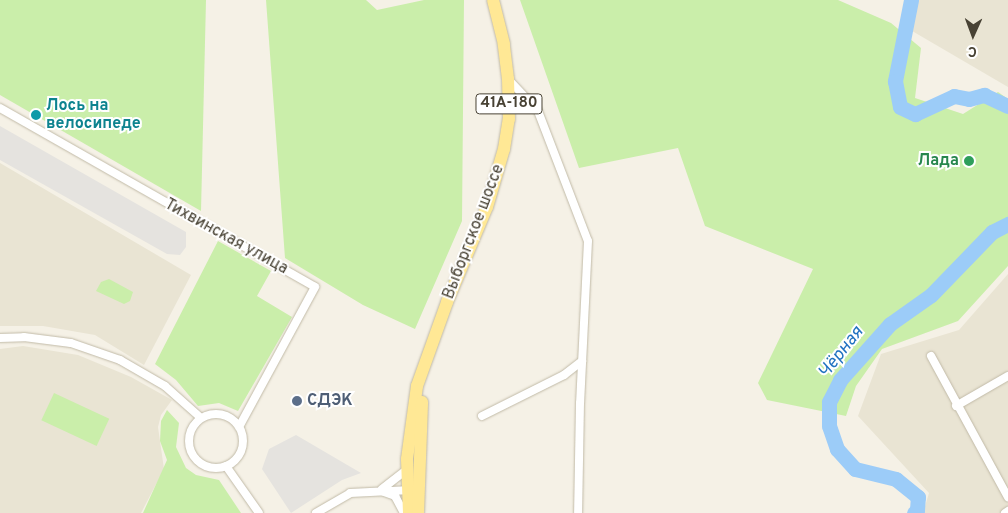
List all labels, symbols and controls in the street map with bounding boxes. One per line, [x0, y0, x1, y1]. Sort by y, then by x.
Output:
north arrow [948, 10, 998, 60]
text: С [968, 42, 977, 59]
road number: 41А-180 [475, 92, 543, 116]
place label: Лось на велосипеде [46, 96, 141, 134]
marker: Лось на велосипеде [30, 109, 42, 121]
place label: Лада [918, 151, 959, 171]
marker: Лада [963, 155, 975, 167]
street label: Выборгское шоссе [440, 162, 508, 302]
street label: Тихвинская улица [161, 195, 291, 279]
water label: Чёрная [815, 323, 869, 383]
place label: СДЭК [307, 391, 353, 411]
marker: СДЭК [291, 395, 303, 407]

